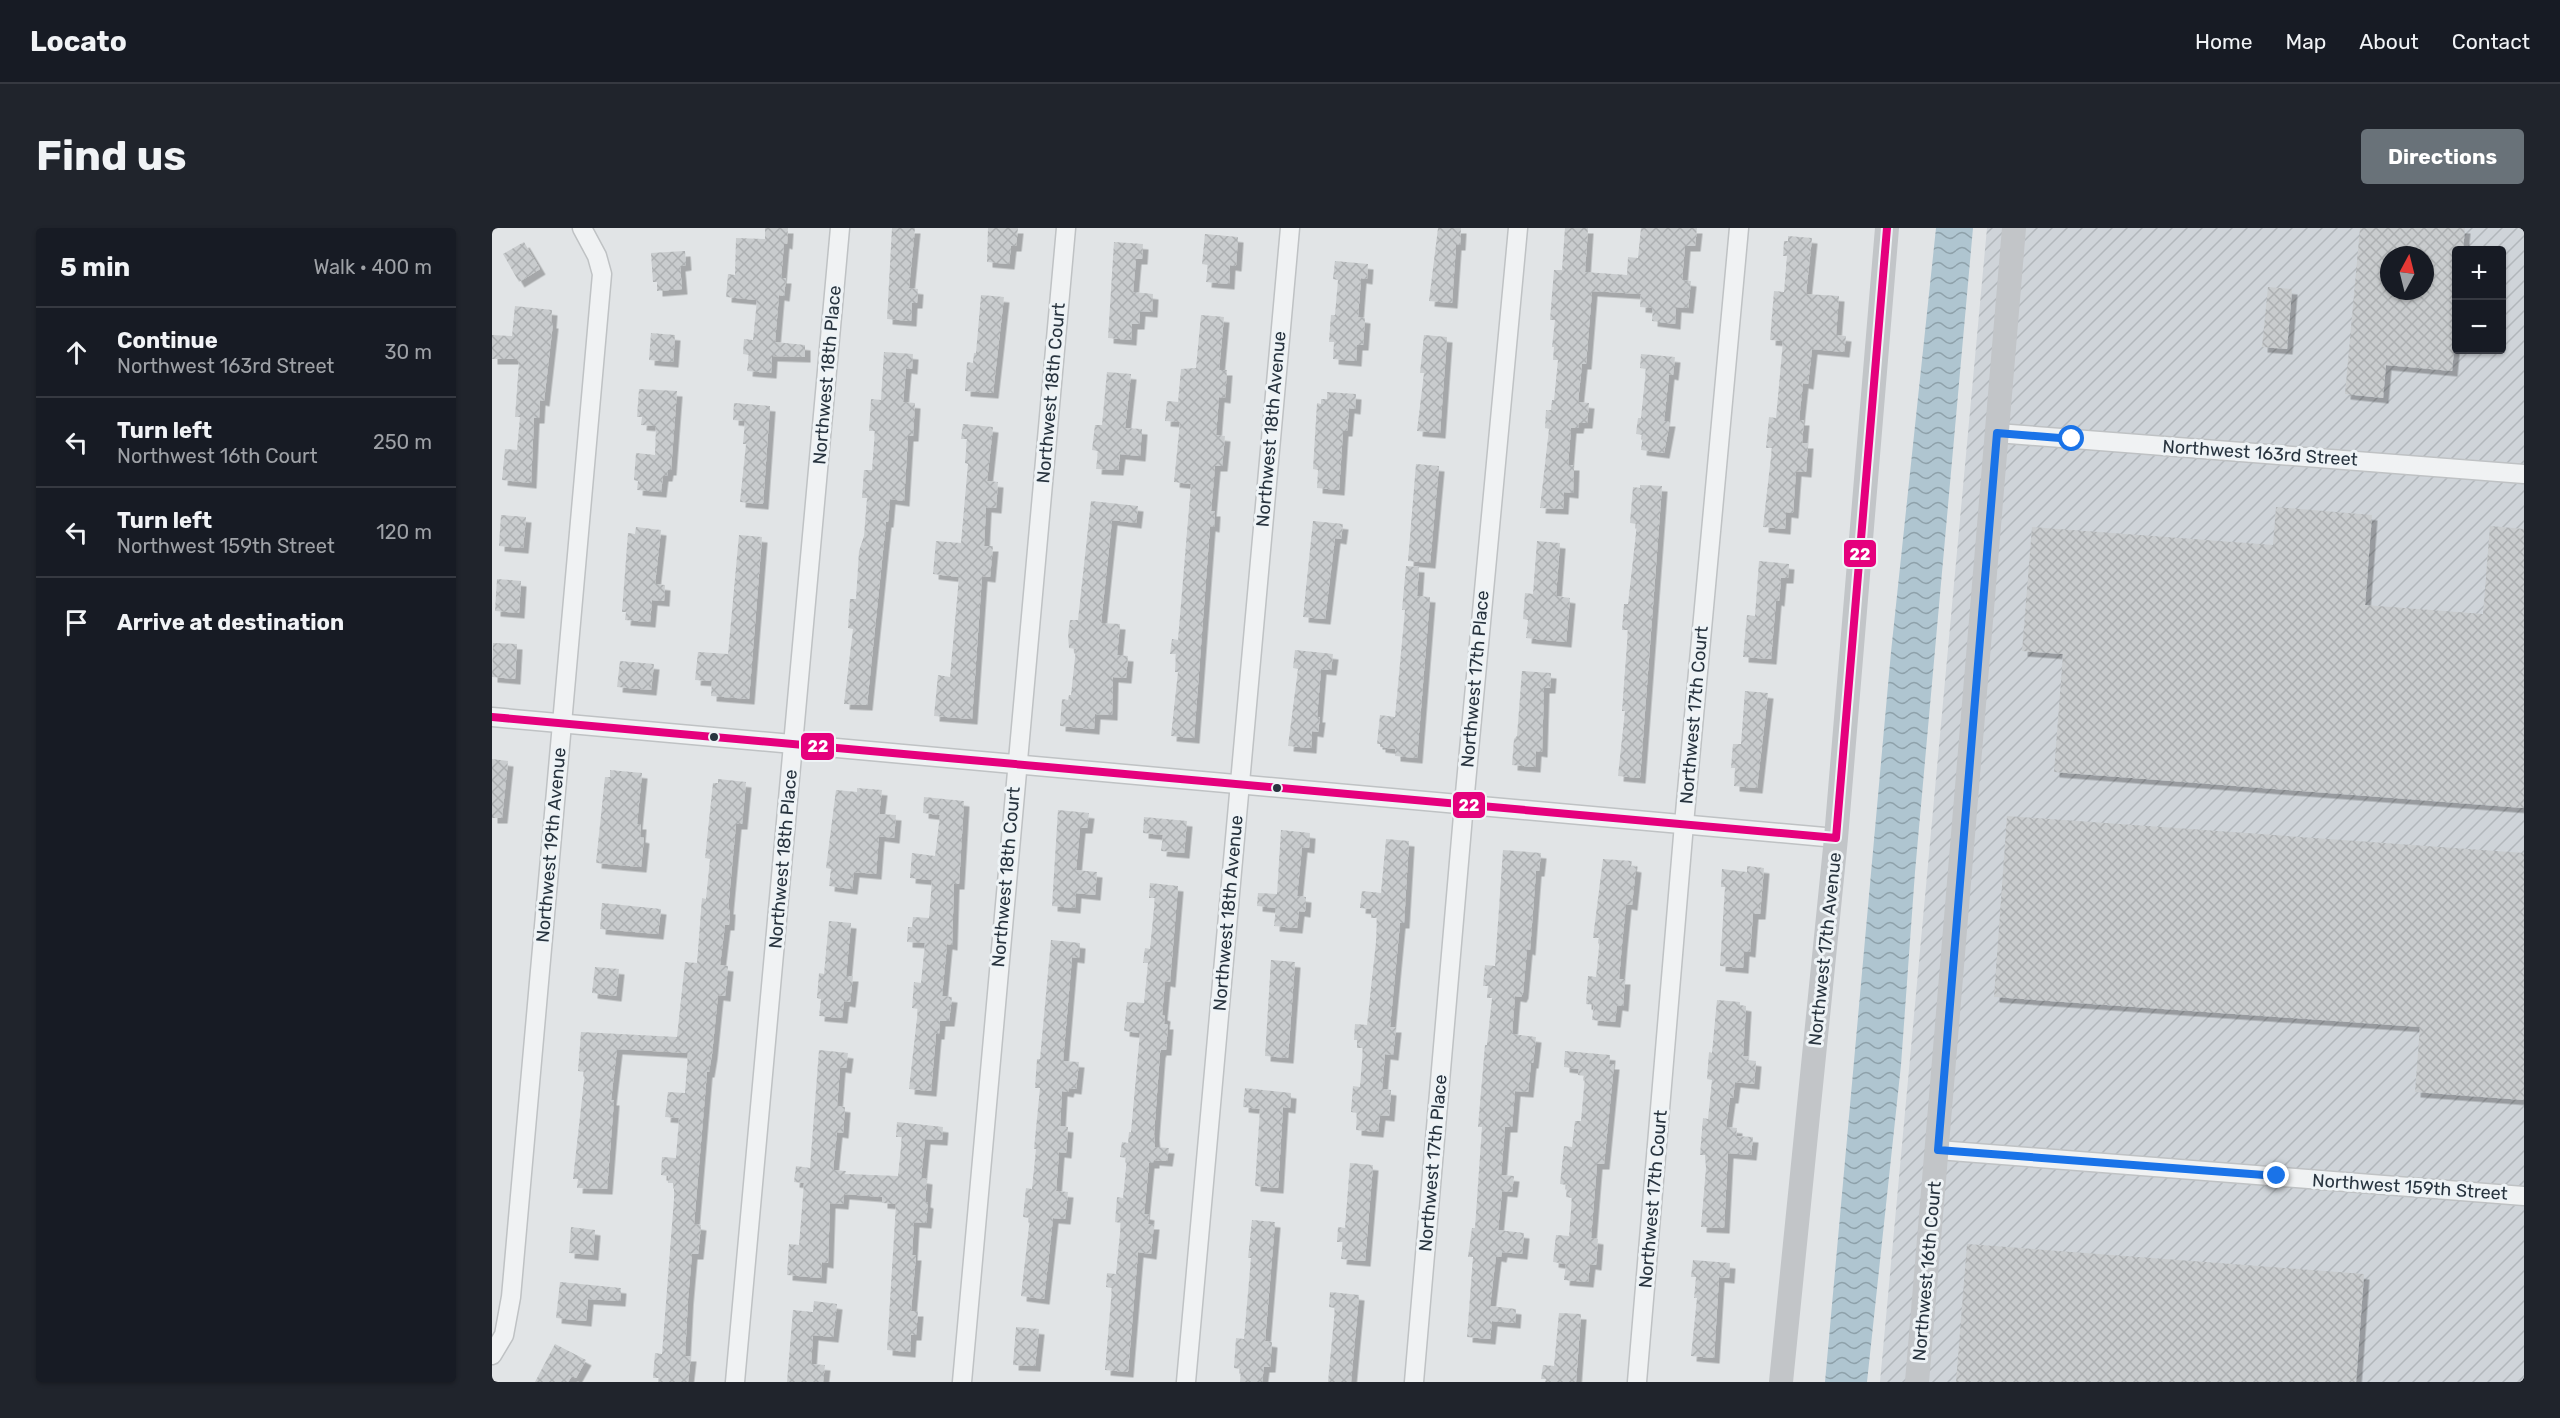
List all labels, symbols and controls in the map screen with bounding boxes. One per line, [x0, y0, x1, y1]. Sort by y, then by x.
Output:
text: Locato [30, 25, 127, 58]
text: Home [2195, 29, 2252, 54]
text: Map [2285, 29, 2326, 54]
text: About [2359, 29, 2419, 54]
text: Contact [2452, 29, 2530, 54]
button: Directions [2361, 129, 2524, 184]
text: Find us [36, 131, 187, 181]
north arrow [2380, 246, 2434, 300]
map controls [2452, 246, 2506, 354]
button: + [2452, 246, 2506, 300]
text: 5 min [60, 252, 130, 283]
text: Walk · 400 m [313, 255, 432, 279]
street label: Northwest 18th Place [808, 284, 846, 466]
button: − [2452, 300, 2506, 354]
street label: Northwest 18th Court [1032, 302, 1070, 484]
text: Continue [117, 327, 218, 354]
street label: Northwest 18th Avenue [1251, 330, 1291, 528]
icon: ahead [60, 336, 93, 369]
text: 30 m [385, 340, 432, 364]
text: Northwest 163rd Street [117, 354, 334, 378]
text: Turn left [117, 417, 212, 444]
route start [2058, 425, 2084, 451]
icon: left [60, 426, 93, 459]
text: 250 m [373, 430, 432, 454]
street label: Northwest 163rd Street [2162, 435, 2358, 471]
text: Northwest 16th Court [117, 444, 318, 468]
text: Turn left [117, 507, 212, 534]
icon: left [60, 516, 93, 549]
text: 120 m [376, 520, 432, 544]
text: Northwest 159th Street [117, 534, 335, 558]
line badge: 22 [1843, 539, 1877, 568]
text: 22 [1850, 545, 1870, 564]
street label: Northwest 17th Place [1456, 590, 1494, 768]
icon: arrive [60, 606, 93, 639]
text: Arrive at destination [117, 609, 344, 636]
street label: Northwest 17th Court [1675, 625, 1713, 805]
unlabelled marker [708, 731, 720, 743]
line badge: 22 [800, 732, 835, 761]
text: 22 [808, 737, 828, 756]
street label: Northwest 19th Avenue [532, 747, 570, 943]
street label: Northwest 18th Place [764, 768, 802, 950]
unlabelled marker [1271, 782, 1283, 794]
street label: Northwest 18th Court [987, 786, 1025, 968]
line badge: 22 [1452, 791, 1486, 819]
text: 22 [1459, 796, 1479, 815]
street label: Northwest 18th Avenue [1208, 814, 1248, 1012]
street label: Northwest 17th Avenue [1804, 851, 1846, 1047]
street label: Northwest 17th Place [1414, 1074, 1452, 1252]
street label: Northwest 17th Court [1634, 1109, 1672, 1289]
route end [2263, 1162, 2289, 1188]
street label: Northwest 159th Street [2311, 1169, 2509, 1205]
street label: Northwest 16th Court [1908, 1180, 1946, 1362]

